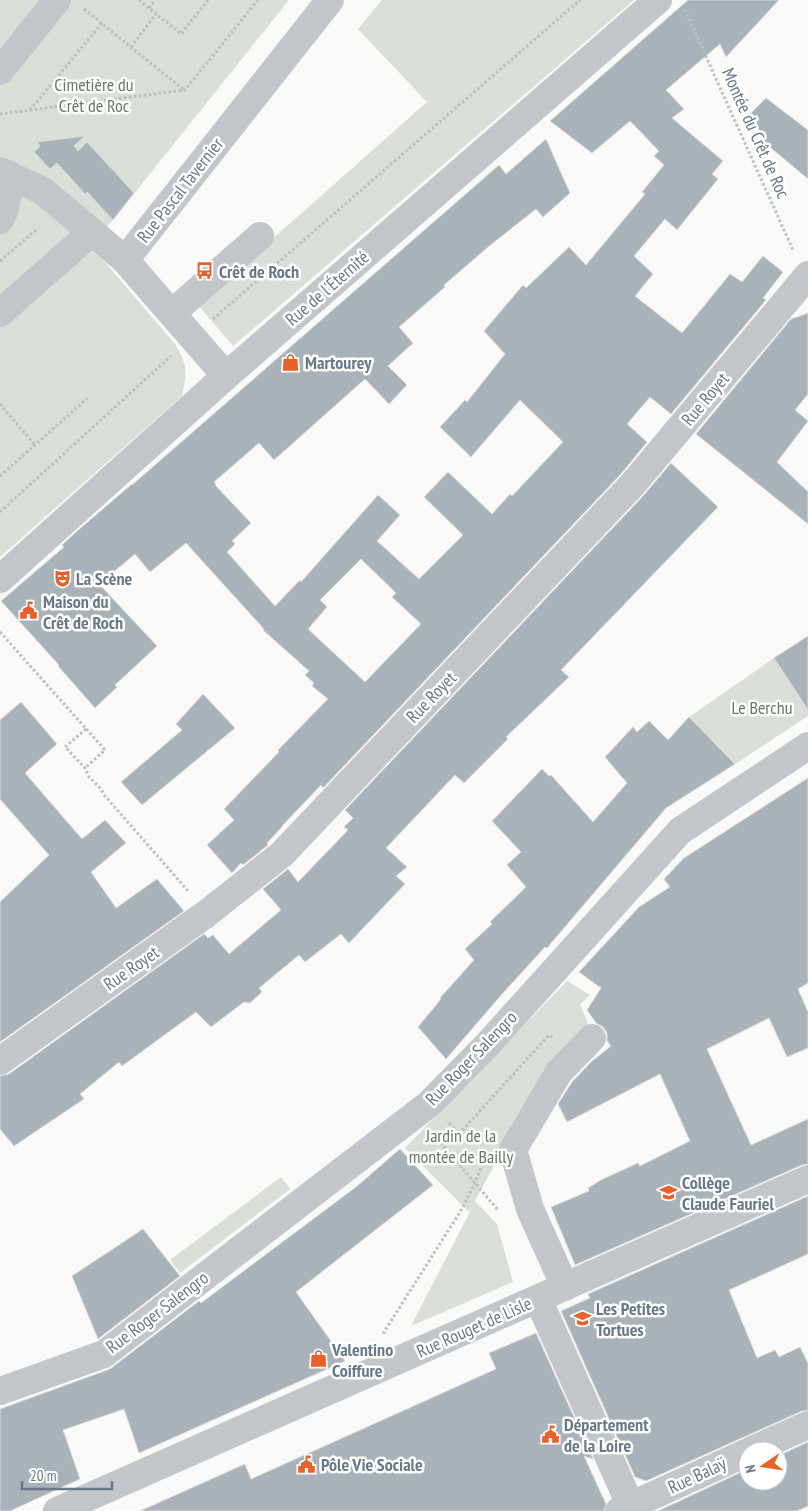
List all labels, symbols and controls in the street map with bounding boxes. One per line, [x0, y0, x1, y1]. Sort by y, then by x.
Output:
street label: Montée du Crêt de Roc [717, 64, 795, 202]
park label: Cimetière du Crêt de Roc [54, 73, 134, 117]
street label: Rue Pascal Tavernier [132, 133, 228, 247]
street label: Rue de l'Éternité [281, 245, 373, 331]
place label: Crêt de Roch [219, 260, 299, 283]
bus stop icon: Crêt de Roch [195, 261, 215, 281]
place label: Martourey [305, 351, 372, 374]
shop icon: Martourey [281, 352, 301, 372]
street label: Rue Royet [676, 368, 734, 430]
place label: La Scène [76, 567, 133, 590]
theatre icon: La Scène [52, 568, 72, 588]
place label: Maison du Crêt de Roch [43, 590, 123, 634]
public building icon: Maison du Crêt de Roch [19, 601, 39, 621]
street label: Rue Royet [401, 667, 461, 727]
park label: Le Berchu [732, 696, 792, 719]
street label: Rue Royet [99, 941, 163, 995]
street label: Rue Roger Salengro [420, 1006, 522, 1110]
park label: Jardin de la montée de Bailly [409, 1124, 513, 1168]
place label: Collège Claude Fauriel [682, 1171, 774, 1215]
school or university icon: Collège Claude Fauriel [658, 1182, 678, 1202]
street label: Rue Roger Salengro [101, 1266, 213, 1358]
street label: Rue Rouget de Lisle [413, 1291, 535, 1363]
place label: Les Petites Tortues [596, 1297, 665, 1341]
school or university icon: Les Petites Tortues [572, 1308, 592, 1328]
place label: Valentino Coiffure [331, 1338, 393, 1382]
shop icon: Valentino Coiffure [308, 1349, 328, 1369]
place label: Département de la Loire [564, 1413, 649, 1457]
public building icon: Département de la Loire [540, 1424, 560, 1444]
north arrow [738, 1441, 788, 1491]
street label: Rue Balaÿ [664, 1451, 730, 1498]
place label: Pôle Vie Sociale [321, 1453, 423, 1476]
public building icon: Pôle Vie Sociale [297, 1454, 317, 1474]
scale bar [22, 1458, 112, 1490]
text: N [741, 1463, 760, 1475]
text: 20 m [30, 1466, 56, 1485]

